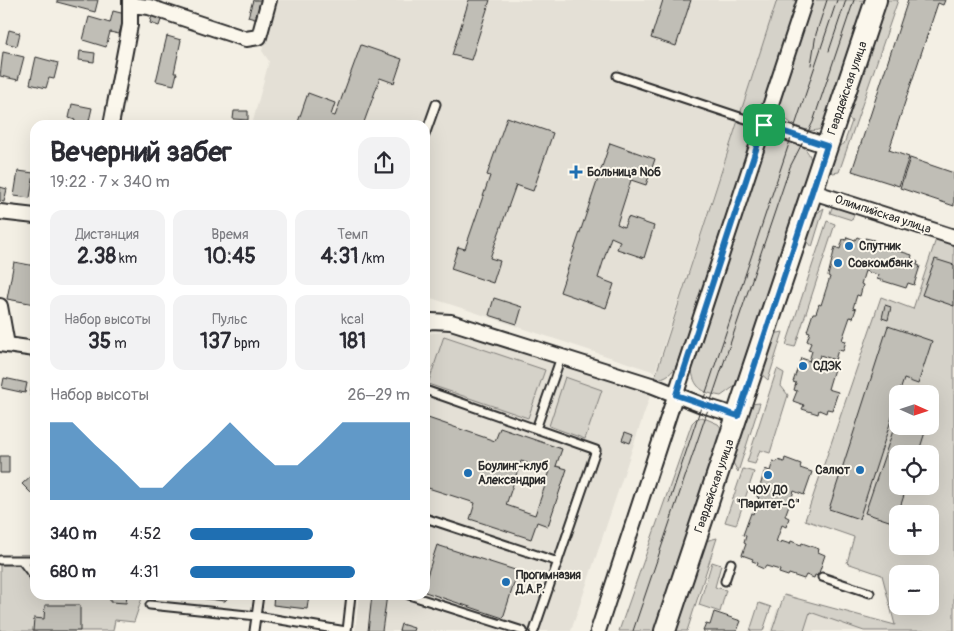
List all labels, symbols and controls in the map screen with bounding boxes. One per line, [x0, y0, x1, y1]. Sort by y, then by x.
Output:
street label: Гвардейская улица [824, 39, 871, 137]
pin [743, 104, 785, 146]
icon: arrive [750, 111, 778, 139]
text: Вечерний забег [50, 135, 232, 170]
button: share [358, 137, 410, 189]
marker: Больница №6 [569, 165, 583, 179]
place label: Больница №6 [587, 165, 661, 180]
text: 19:22 · 7 × 340 m [50, 172, 170, 192]
street label: Олимпийская улица [833, 192, 933, 237]
text: Дистанция [76, 226, 139, 243]
text: Время [211, 226, 249, 243]
text: Темп [337, 226, 368, 243]
place label: Спутник [859, 239, 902, 254]
marker: Спутник [843, 240, 855, 252]
text: 2.38 [77, 243, 116, 270]
text: 10:45 [204, 243, 256, 270]
text: 4:31 [321, 243, 358, 270]
text: km [116, 250, 137, 267]
text: /km [358, 250, 385, 267]
place label: Совкомбанк [848, 256, 914, 271]
marker: Совкомбанк [832, 257, 844, 269]
text: Набор высоты [64, 311, 151, 328]
text: Пульс [212, 311, 248, 328]
text: kcal [341, 311, 364, 328]
text: 35 [88, 328, 111, 355]
text: 137 [200, 328, 231, 355]
text: 181 [339, 328, 366, 355]
text: m [111, 335, 127, 352]
text: bpm [231, 335, 260, 352]
place label: СДЭК [813, 359, 842, 374]
marker: СДЭК [797, 360, 809, 372]
text: Набор высоты [50, 385, 149, 405]
text: 26–29 m [347, 385, 410, 405]
north arrow [889, 385, 939, 435]
map controls [889, 385, 939, 615]
street label: Гвардейская улица [691, 437, 738, 535]
button: locate [889, 445, 939, 495]
place label: Боулинг-клуб Александрия [478, 459, 548, 488]
place label: Салют [815, 463, 851, 478]
marker: Салют [854, 464, 866, 476]
marker: Боулинг-клуб Александрия [462, 467, 474, 479]
marker: ЧОУ ДО "Паритет-С" [762, 469, 774, 481]
place label: ЧОУ ДО "Паритет-С" [736, 483, 800, 512]
button: + [889, 505, 939, 555]
text: 340 m [50, 524, 97, 544]
text: 4:52 [130, 524, 161, 544]
text: 680 m [50, 562, 96, 582]
text: 4:31 [130, 562, 159, 582]
button: − [889, 565, 939, 615]
place label: Прогимназия Д.А.Р. [515, 568, 581, 597]
marker: Прогимназия Д.А.Р. [500, 576, 512, 588]

